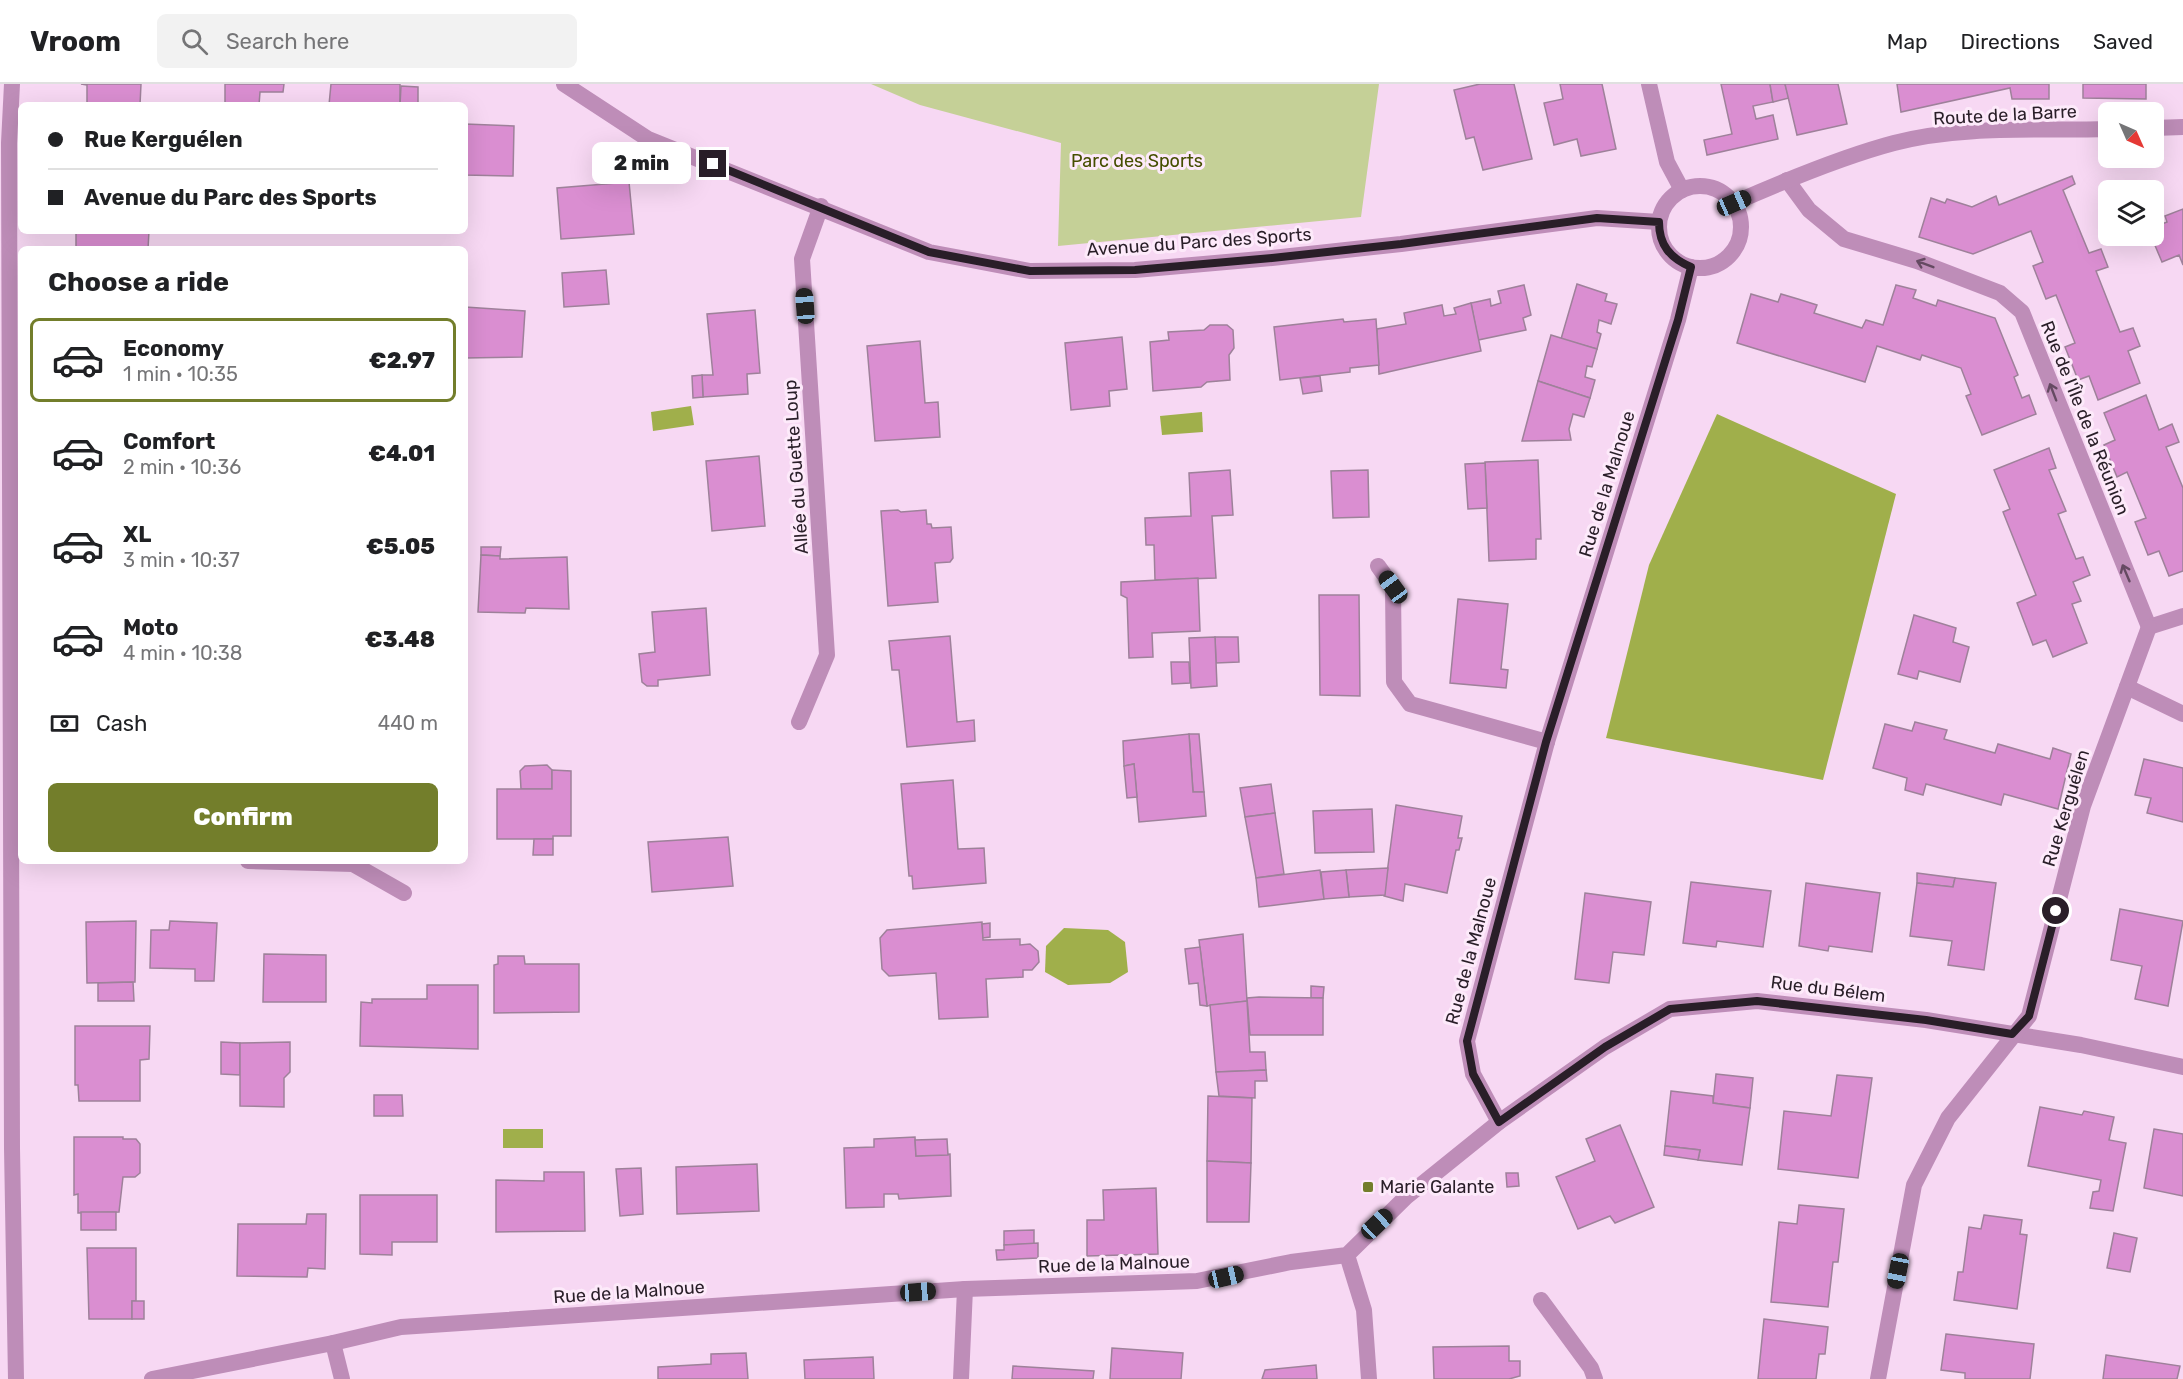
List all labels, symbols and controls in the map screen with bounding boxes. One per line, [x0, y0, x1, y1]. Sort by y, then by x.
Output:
search box [157, 14, 577, 68]
text: Vroom [30, 25, 121, 58]
icon: search [178, 25, 211, 58]
text: Search here [226, 28, 349, 55]
text: Map [1887, 29, 1928, 54]
text: Directions [1961, 29, 2060, 54]
text: Saved [2093, 29, 2153, 54]
street label: Route de la Barre [1933, 100, 2077, 130]
north arrow [2098, 102, 2164, 168]
map controls [2098, 102, 2164, 246]
text: Rue Kerguélen [84, 126, 243, 153]
callout: 2 min [593, 143, 692, 185]
route end [699, 150, 726, 177]
park label: Parc des Sports [1071, 150, 1203, 172]
text: 2 min [614, 151, 669, 175]
button: layers [2098, 180, 2164, 246]
text: Avenue du Parc des Sports [84, 184, 377, 211]
car [1714, 187, 1754, 219]
street label: Avenue du Parc des Sports [1086, 223, 1312, 261]
one-way arrow [1916, 258, 1935, 269]
text: Choose a ride [48, 266, 229, 298]
car [795, 287, 815, 325]
street label: Rue de l'Île de la Réunion [2036, 318, 2134, 518]
icon: car [51, 333, 105, 387]
text: Economy [123, 335, 224, 362]
text: €2.97 [369, 347, 435, 374]
text: 1 min · 10:35 [123, 362, 238, 386]
street label: Allée du Guette Loup [779, 379, 813, 555]
one-way arrow [2047, 383, 2058, 402]
street label: Rue de la Malnoue [1574, 408, 1640, 560]
icon: car [51, 426, 105, 480]
text: Comfort [123, 428, 215, 455]
text: €4.01 [368, 440, 435, 467]
text: 2 min · 10:36 [123, 455, 241, 479]
icon: car [51, 519, 105, 573]
text: XL [123, 521, 151, 548]
text: €5.05 [366, 533, 435, 560]
text: 3 min · 10:37 [123, 548, 240, 572]
one-way arrow [2120, 564, 2131, 582]
car [1375, 567, 1411, 607]
icon: car [51, 612, 105, 666]
text: Moto [123, 614, 178, 641]
text: €3.48 [365, 626, 435, 653]
text: 4 min · 10:38 [123, 641, 243, 665]
icon: cash [48, 707, 81, 740]
text: Cash [96, 710, 147, 737]
text: 440 m [378, 711, 438, 735]
street label: Rue Kerguélen [2038, 747, 2094, 869]
button: Confirm [48, 783, 438, 852]
street label: Rue de la Malnoue [1441, 875, 1501, 1027]
route start [2042, 897, 2069, 924]
street label: Rue du Bélem [1769, 971, 1887, 1007]
place label: Marie Galante [1380, 1176, 1494, 1198]
marker: Marie Galante [1361, 1180, 1375, 1194]
car [1358, 1205, 1396, 1243]
street label: Rue de la Malnoue [1038, 1250, 1190, 1278]
car [1886, 1252, 1910, 1290]
car [1206, 1264, 1246, 1290]
street label: Rue de la Malnoue [553, 1276, 705, 1308]
car [899, 1282, 937, 1302]

